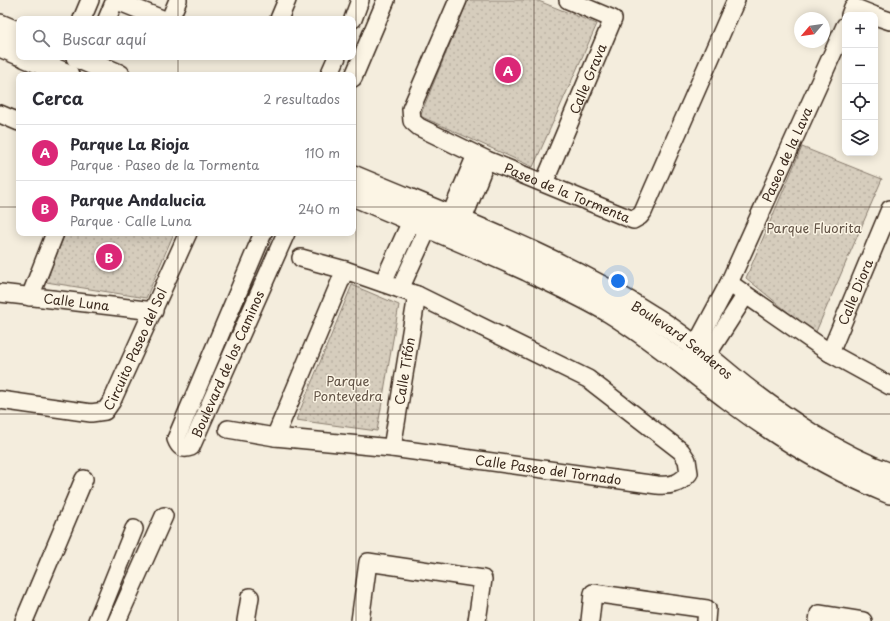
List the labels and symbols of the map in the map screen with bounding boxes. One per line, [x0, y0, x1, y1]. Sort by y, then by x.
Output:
north arrow [794, 12, 830, 48]
street label: Calle Grava [564, 40, 611, 117]
pin: A [495, 55, 521, 85]
street label: Paseo de la Lava [757, 103, 817, 205]
street label: Paseo de la Tormenta [501, 158, 634, 227]
park label: Parque Fluorita [766, 218, 863, 237]
pin: B [96, 242, 122, 272]
street label: Calle Diora [833, 256, 877, 328]
your location [608, 271, 628, 291]
street label: Circuito Paseo del Sol [98, 285, 171, 414]
street label: Boulevard de los Caminos [186, 287, 268, 440]
street label: Calle Luna [42, 288, 111, 315]
street label: Boulevard Senderos [628, 296, 737, 383]
street label: Calle Tifón [389, 336, 419, 406]
park label: Parque Pontevedra [313, 371, 384, 405]
street label: Calle Paseo del Tornado [474, 450, 623, 489]

